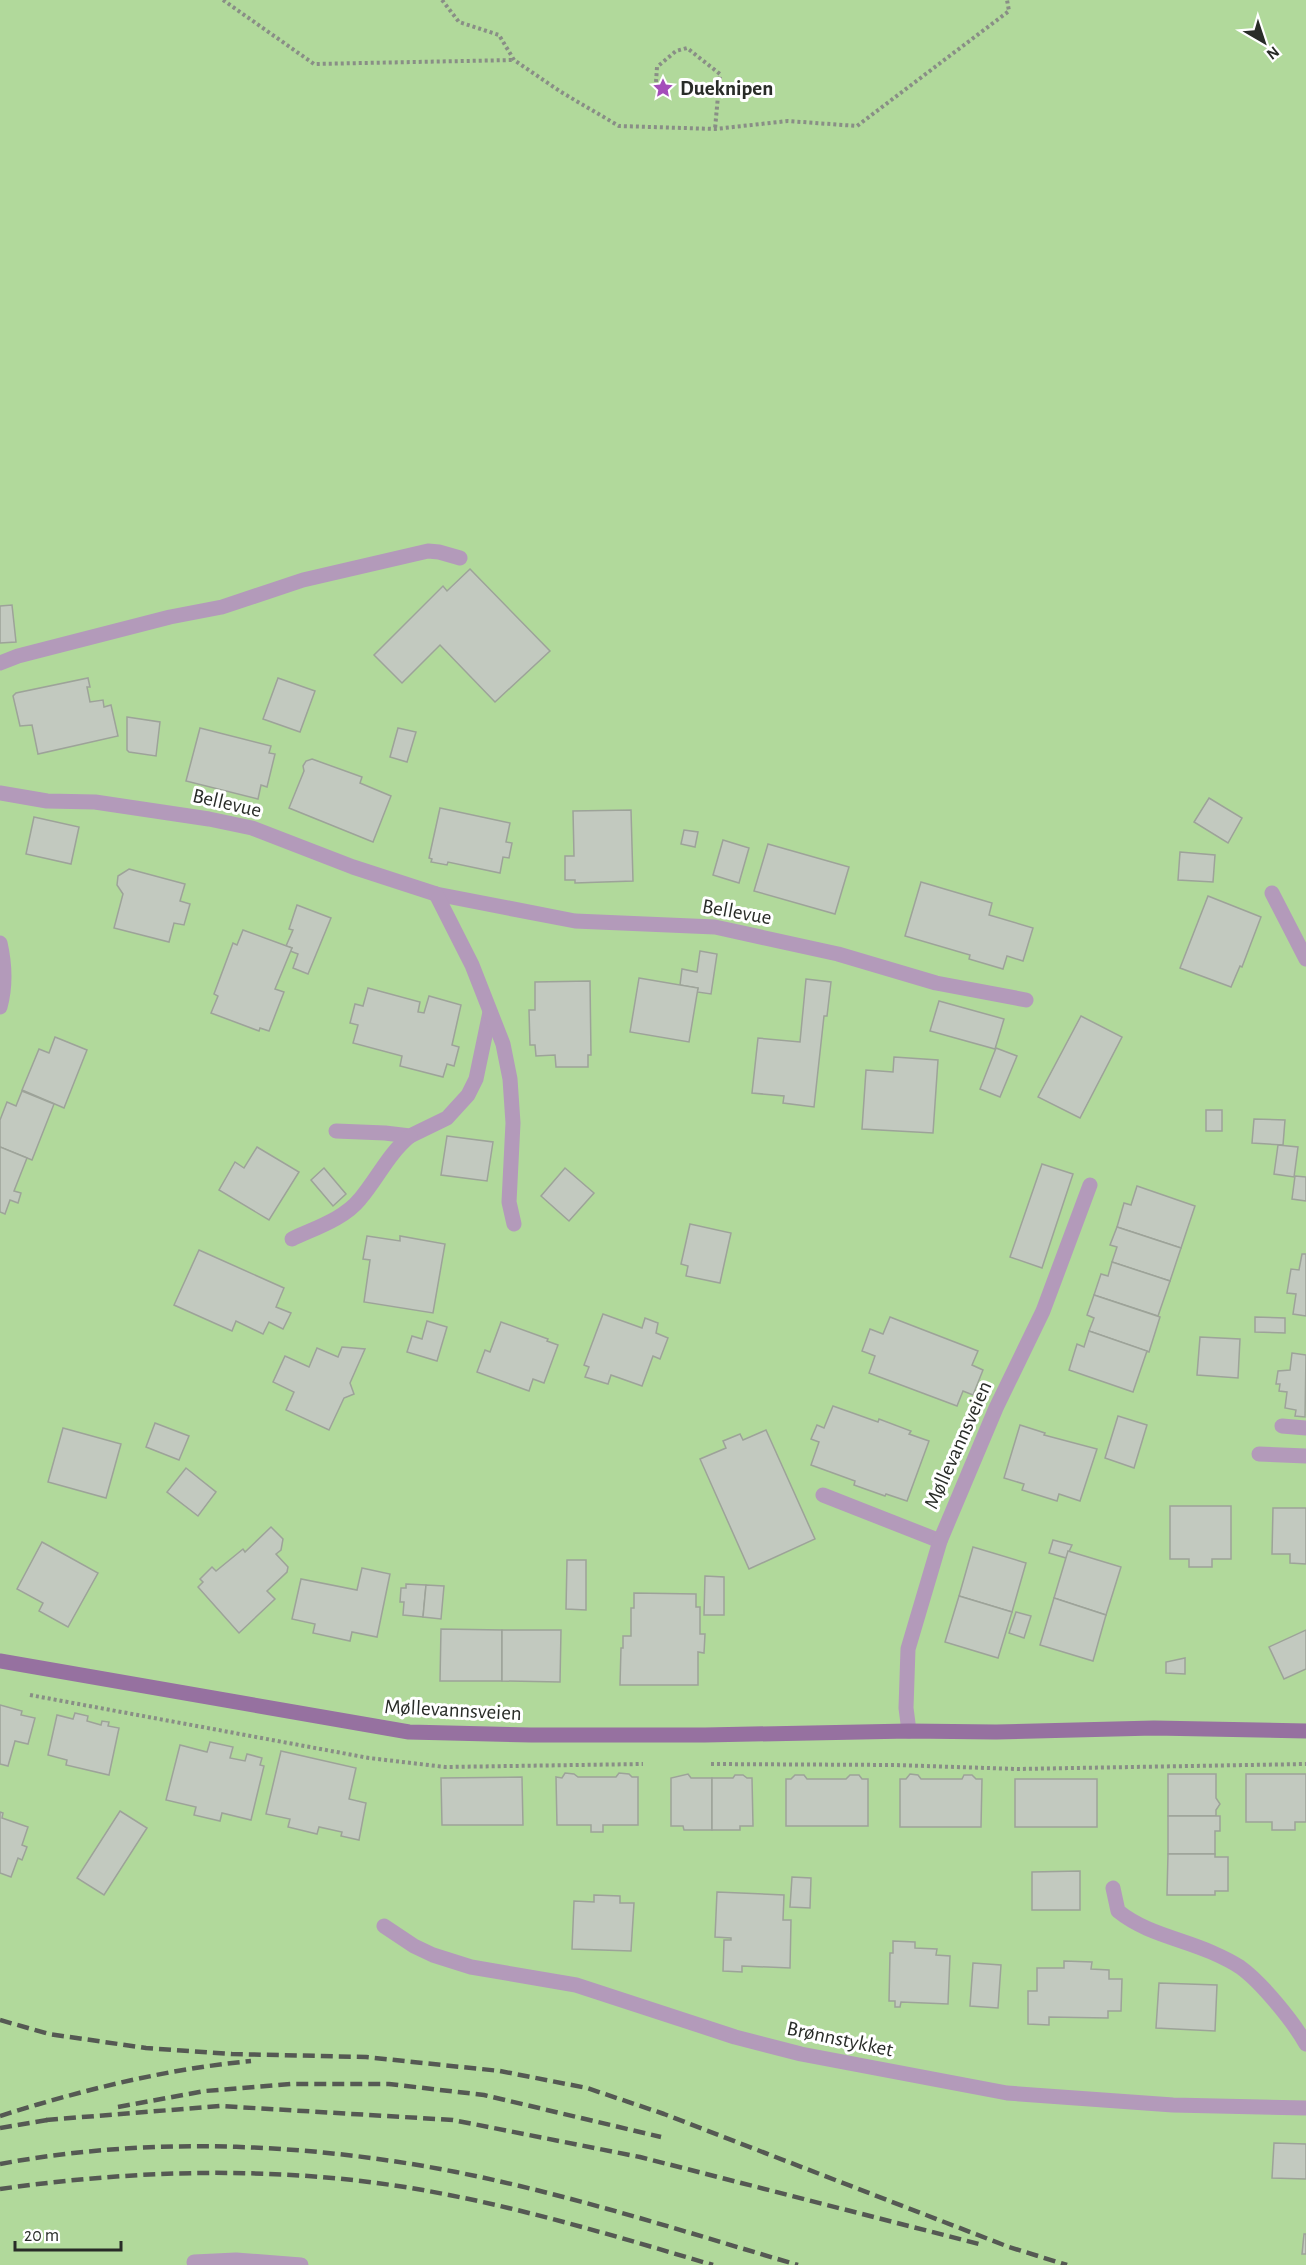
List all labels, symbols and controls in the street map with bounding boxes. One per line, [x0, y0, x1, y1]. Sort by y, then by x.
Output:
north arrow [1234, 12, 1294, 72]
text: N [1263, 43, 1282, 63]
place icon: Dueknipen [651, 76, 675, 100]
place label: Dueknipen [680, 78, 773, 99]
street label: Bellevue [191, 785, 263, 821]
street label: Bellevue [701, 896, 773, 928]
street label: Møllevannsveien [920, 1378, 996, 1512]
street label: Møllevannsveien [384, 1696, 522, 1724]
street label: Brønnstykket [785, 2017, 895, 2061]
scale bar [15, 2214, 122, 2252]
text: 20 m [24, 2227, 59, 2245]

